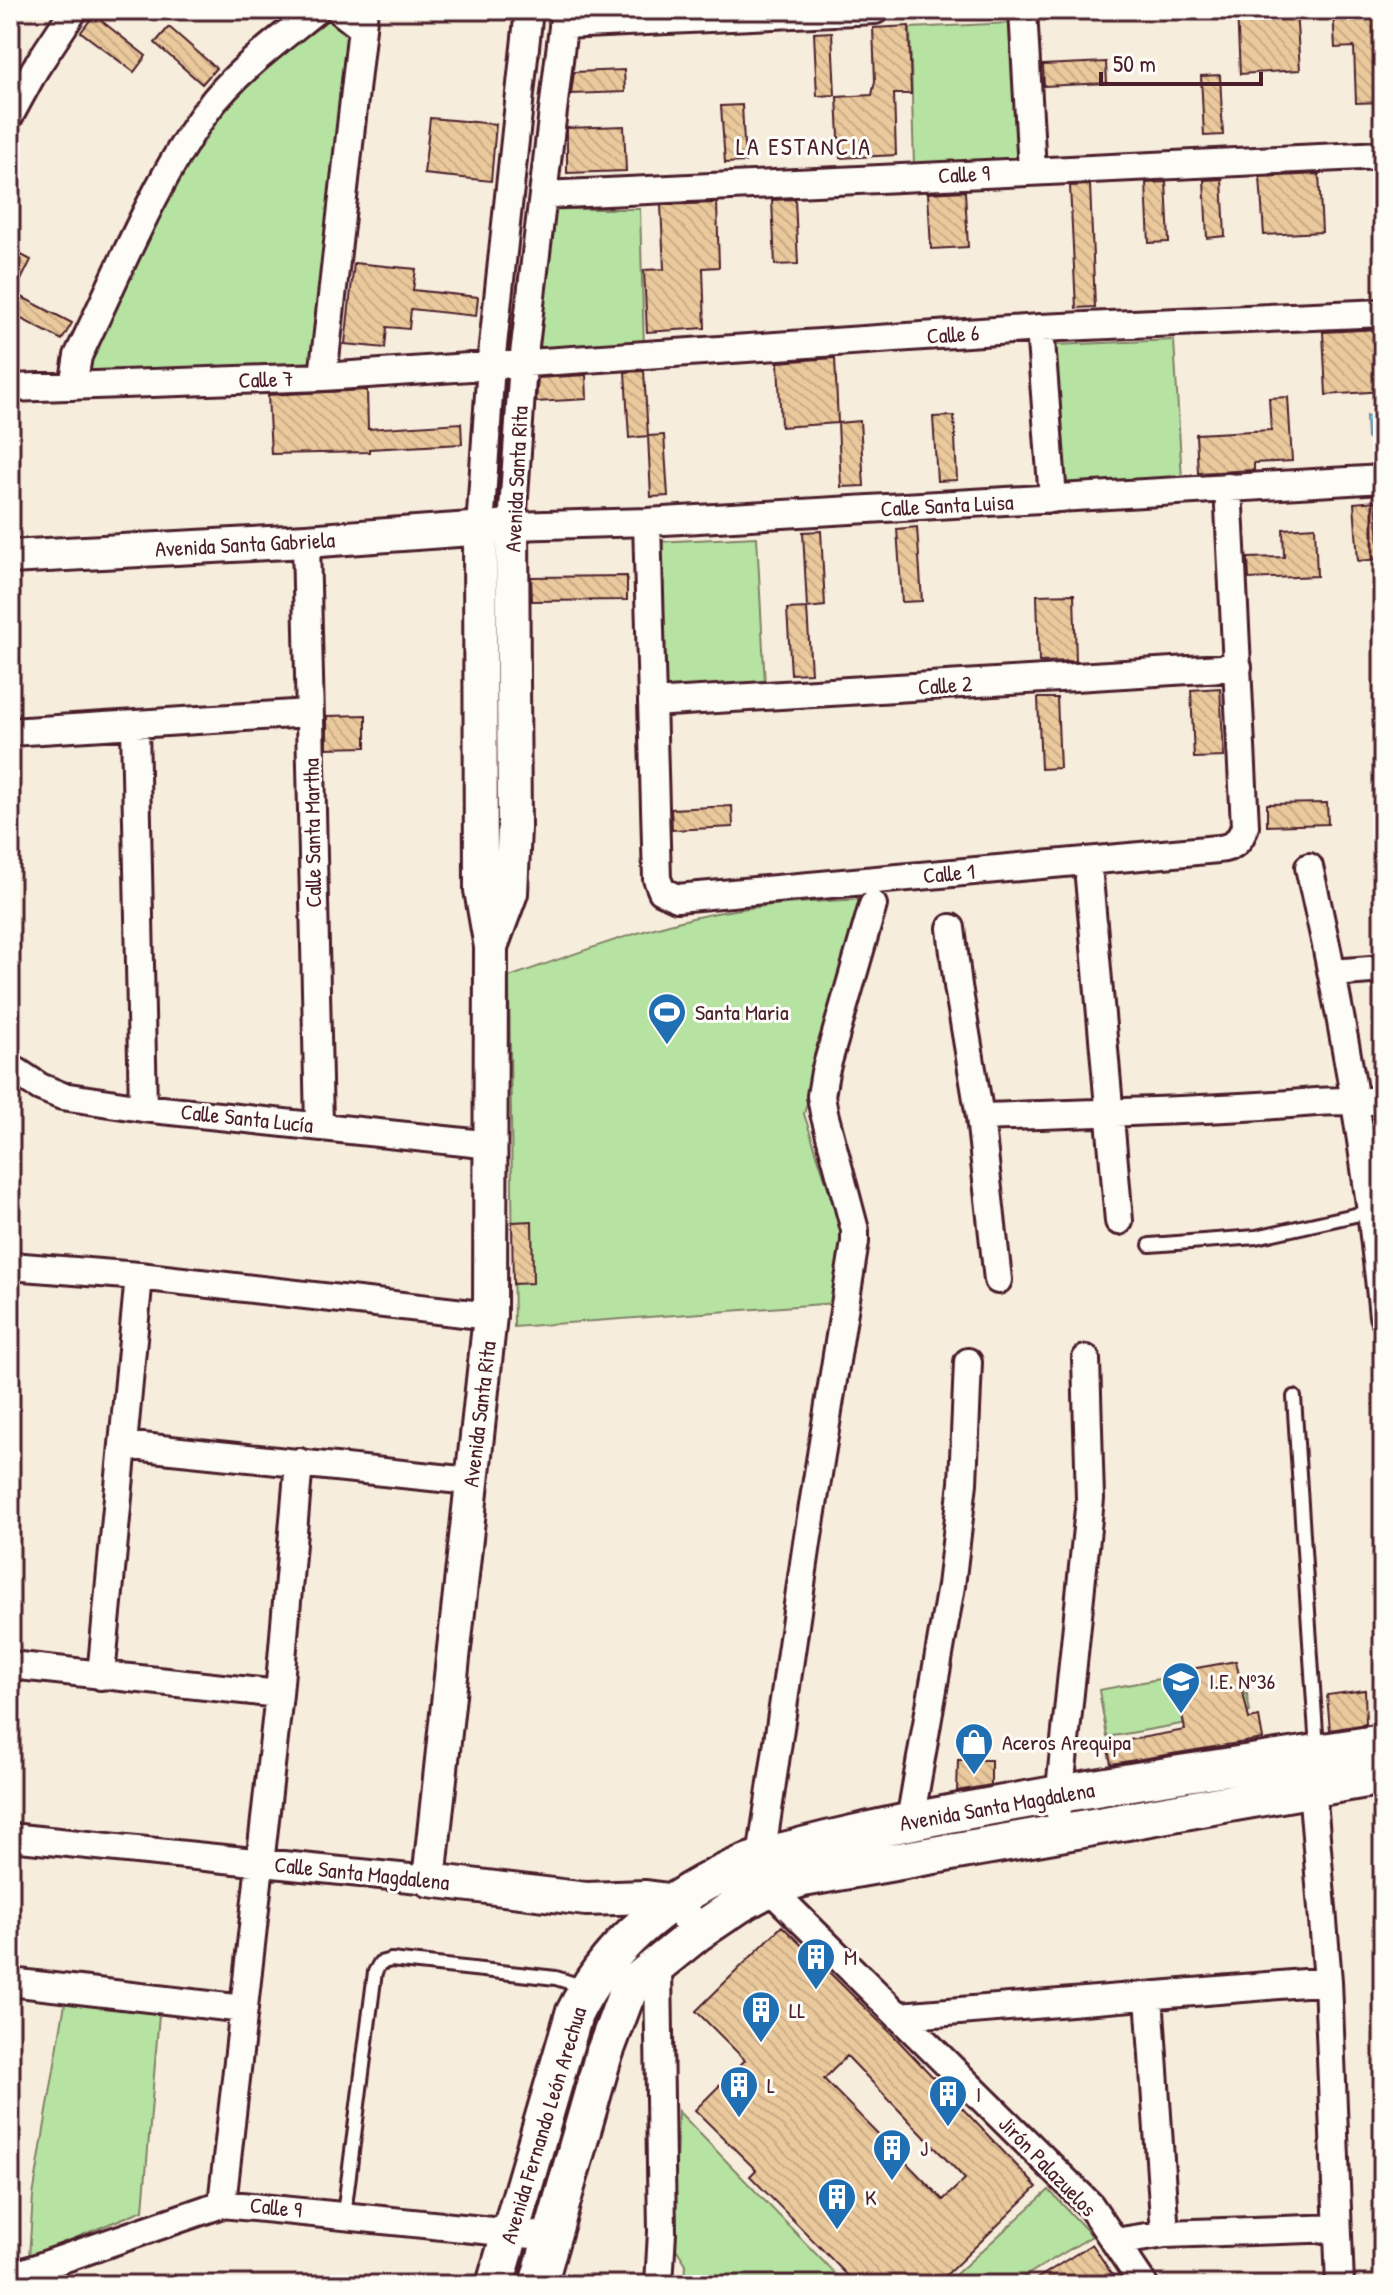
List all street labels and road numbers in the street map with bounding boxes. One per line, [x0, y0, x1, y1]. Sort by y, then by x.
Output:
street label: Calle 9 [937, 158, 991, 190]
street label: Calle 6 [926, 317, 981, 351]
street label: Calle 7 [238, 363, 294, 395]
street label: Avenida Santa Rita [497, 405, 535, 553]
street label: Calle Santa Luisa [880, 487, 1015, 523]
street label: Avenida Santa Gabriela [154, 524, 336, 564]
street label: Calle 2 [917, 668, 974, 702]
street label: Calle Santa Martha [296, 758, 328, 908]
street label: Calle 1 [922, 856, 976, 890]
street label: Calle Santa Lucía [179, 1096, 315, 1140]
street label: Avenida Santa Rita [455, 1339, 503, 1489]
street label: Avenida Santa Magdalena [897, 1774, 1097, 1838]
street label: Calle Santa Magdalena [273, 1849, 451, 1897]
street label: Avenida Fernando León Arechua [493, 2003, 593, 2247]
street label: Jirón Palazuelos [992, 2109, 1104, 2223]
street label: Calle 9 [249, 2189, 303, 2225]

